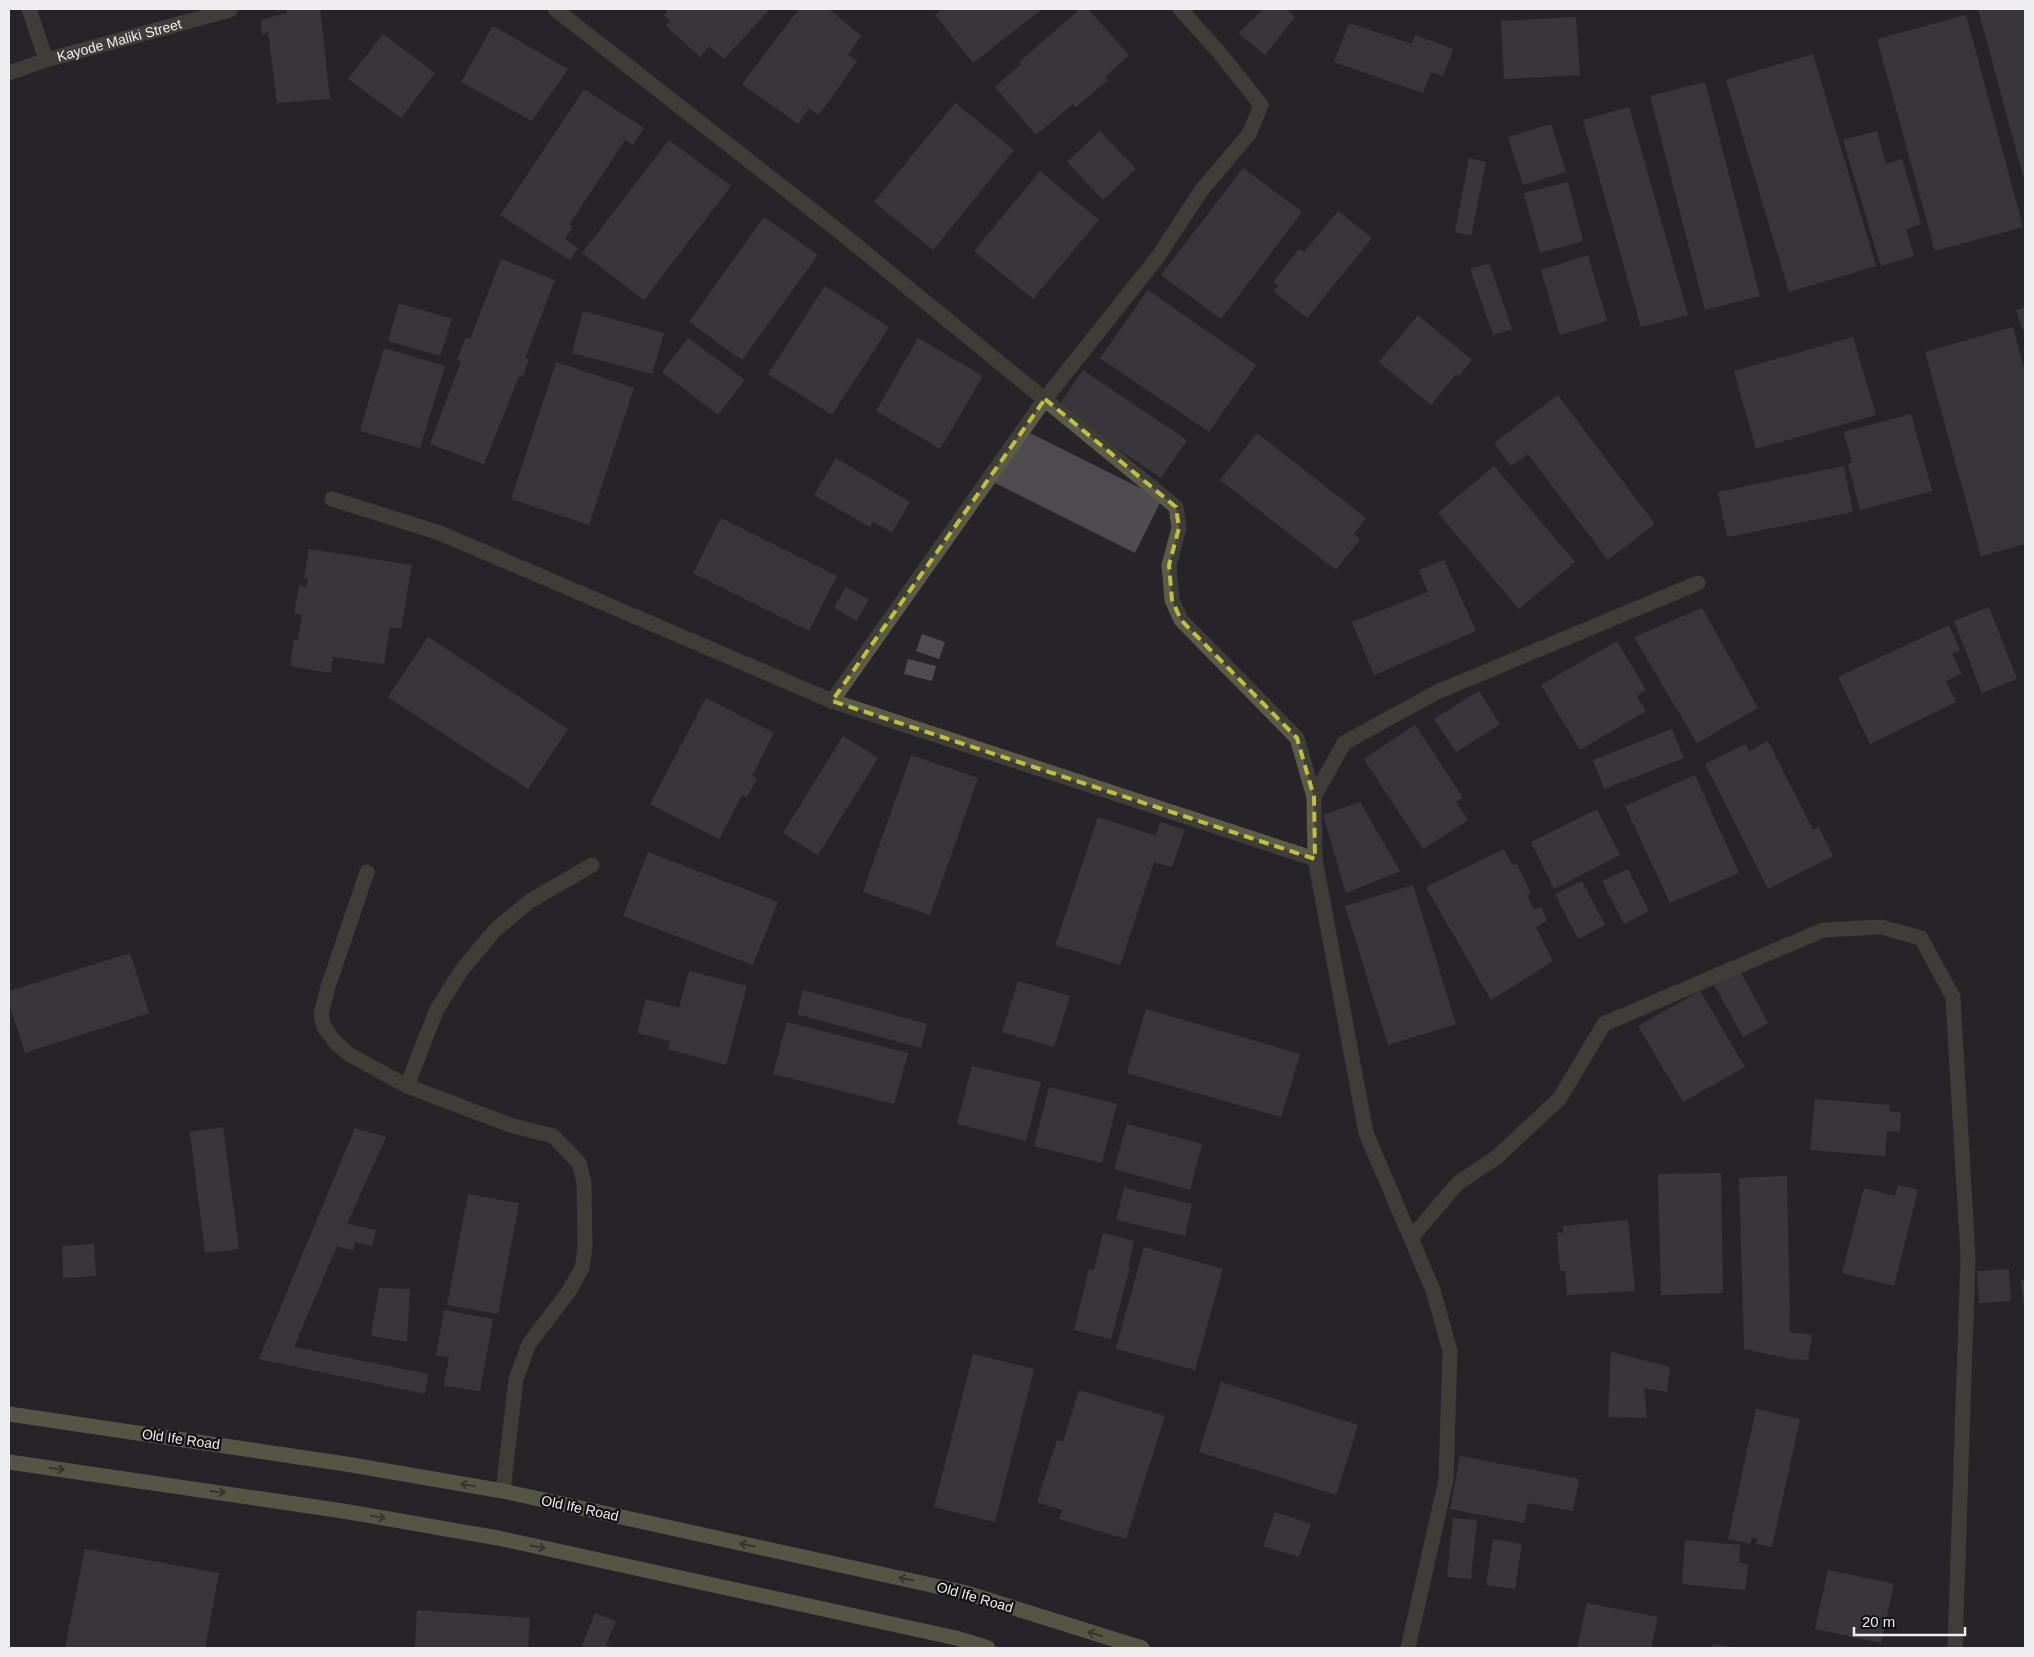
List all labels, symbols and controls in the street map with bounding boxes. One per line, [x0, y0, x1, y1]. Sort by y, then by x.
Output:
street label: Kayode Maliki Street [55, 16, 183, 65]
street label: Old Ife Road [141, 1426, 221, 1452]
one-way arrow [49, 1464, 65, 1474]
one-way arrow [461, 1479, 477, 1489]
one-way arrow [209, 1488, 225, 1498]
street label: Old Ife Road [540, 1492, 620, 1524]
one-way arrow [370, 1513, 386, 1523]
one-way arrow [739, 1540, 755, 1549]
one-way arrow [530, 1543, 546, 1552]
one-way arrow [898, 1574, 914, 1583]
street label: Old Ife Road [935, 1578, 1015, 1616]
scale bar [1854, 1604, 1965, 1636]
text: 20 m [1862, 1613, 1895, 1630]
one-way arrow [1088, 1628, 1104, 1638]

